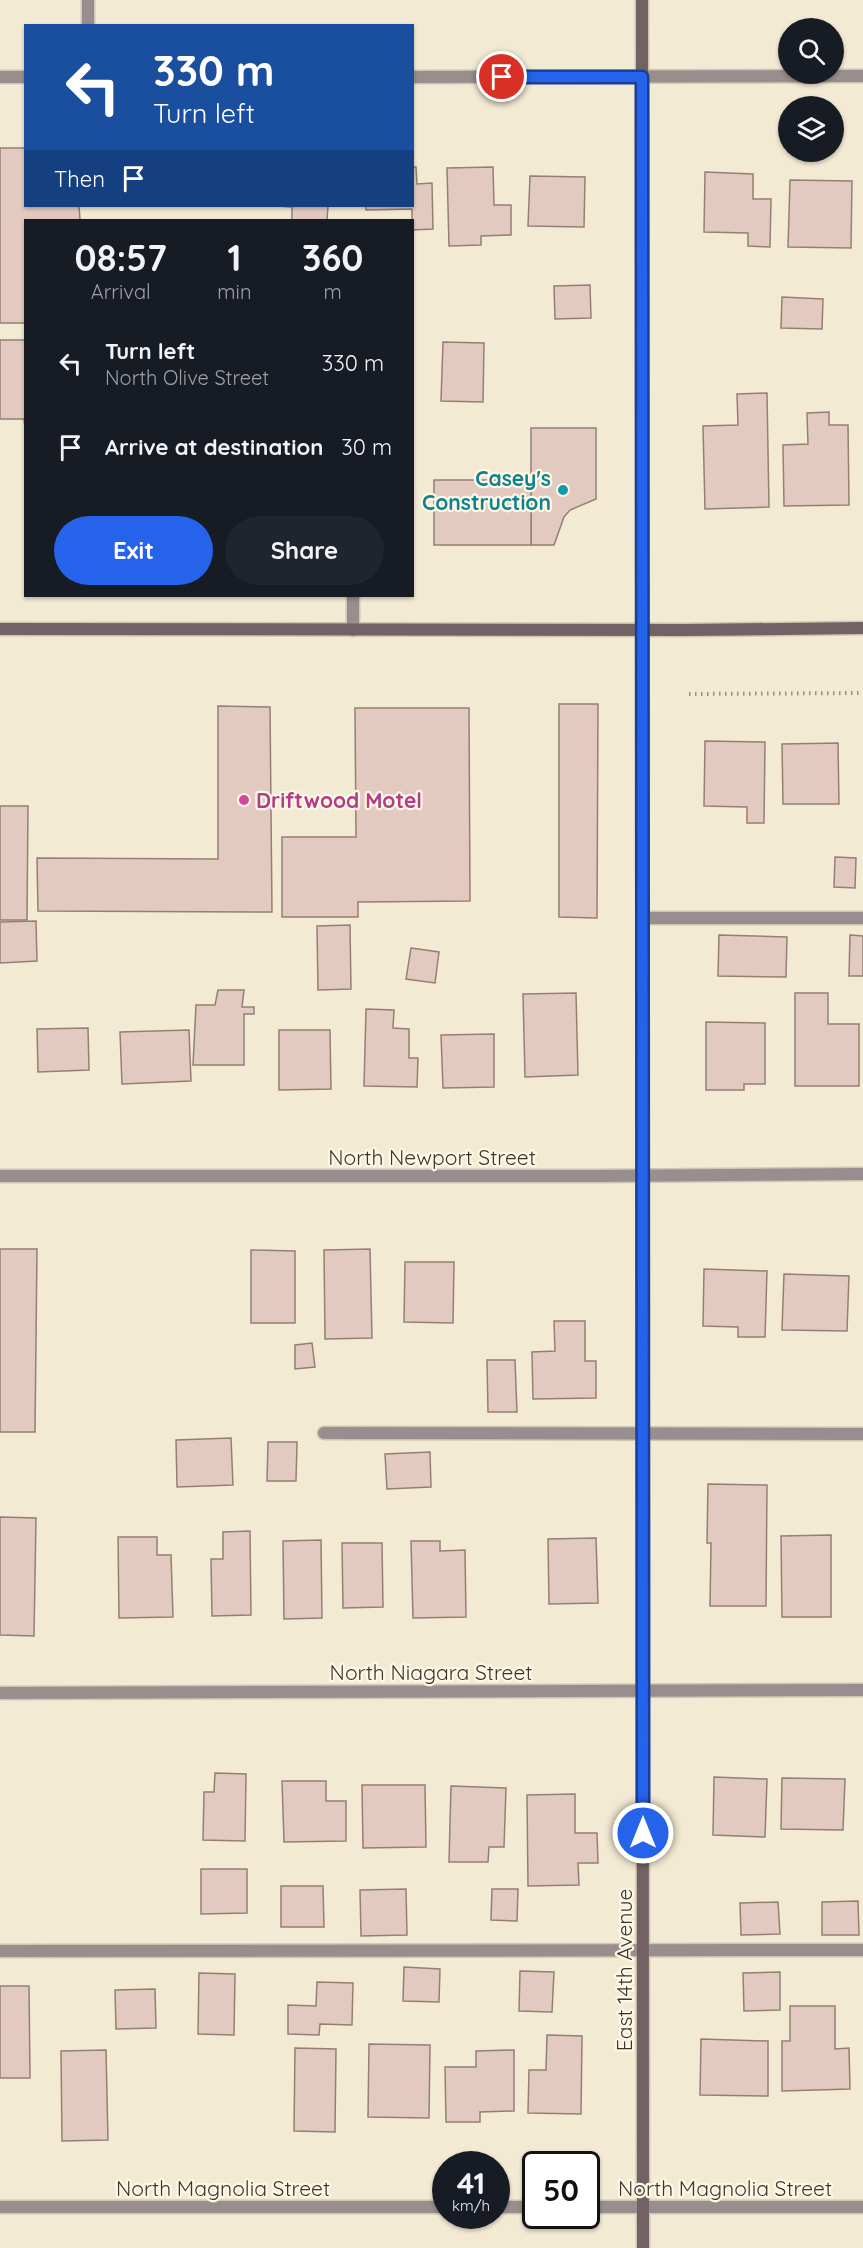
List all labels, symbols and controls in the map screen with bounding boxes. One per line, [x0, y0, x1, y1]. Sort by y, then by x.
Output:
map controls [778, 18, 844, 162]
button: search [778, 18, 844, 84]
text: 330 m [153, 44, 274, 97]
icon: left [54, 48, 132, 126]
pin [476, 51, 527, 102]
icon: arrive [485, 60, 518, 93]
text: Turn left [153, 96, 255, 130]
button: layers [778, 96, 844, 162]
icon: arrive [117, 162, 150, 195]
text: Then [54, 165, 105, 193]
text: 08:57 [75, 235, 167, 280]
text: 1 [227, 235, 241, 280]
text: 360 [302, 235, 363, 280]
text: Arrival [91, 279, 151, 304]
text: min [217, 279, 251, 304]
text: m [324, 279, 342, 304]
text: Turn left [105, 337, 195, 365]
icon: left [54, 347, 87, 380]
text: 330 m [322, 349, 384, 377]
text: North Olive Street [105, 365, 269, 390]
icon: arrive [54, 431, 87, 464]
text: Arrive at destination [105, 433, 323, 461]
text: 30 m [341, 433, 392, 461]
place label: Casey's Construction [422, 465, 551, 515]
marker: Casey's Construction [556, 483, 570, 497]
button: Exit [54, 516, 213, 585]
button: Share [225, 516, 384, 585]
place label: Driftwood Motel [256, 787, 422, 813]
marker: Driftwood Motel [237, 793, 251, 807]
street label: North Newport Street [328, 1144, 536, 1170]
street label: North Niagara Street [330, 1659, 532, 1685]
position arrow [611, 1801, 675, 1865]
street label: East 14th Avenue [611, 1889, 637, 2051]
speed limit sign: 50 [522, 2151, 600, 2229]
text: 41 [457, 2164, 485, 2202]
street label: North Magnolia Street [116, 2175, 330, 2201]
street label: North Magnolia Street [618, 2175, 832, 2201]
text: km/h [452, 2196, 490, 2215]

